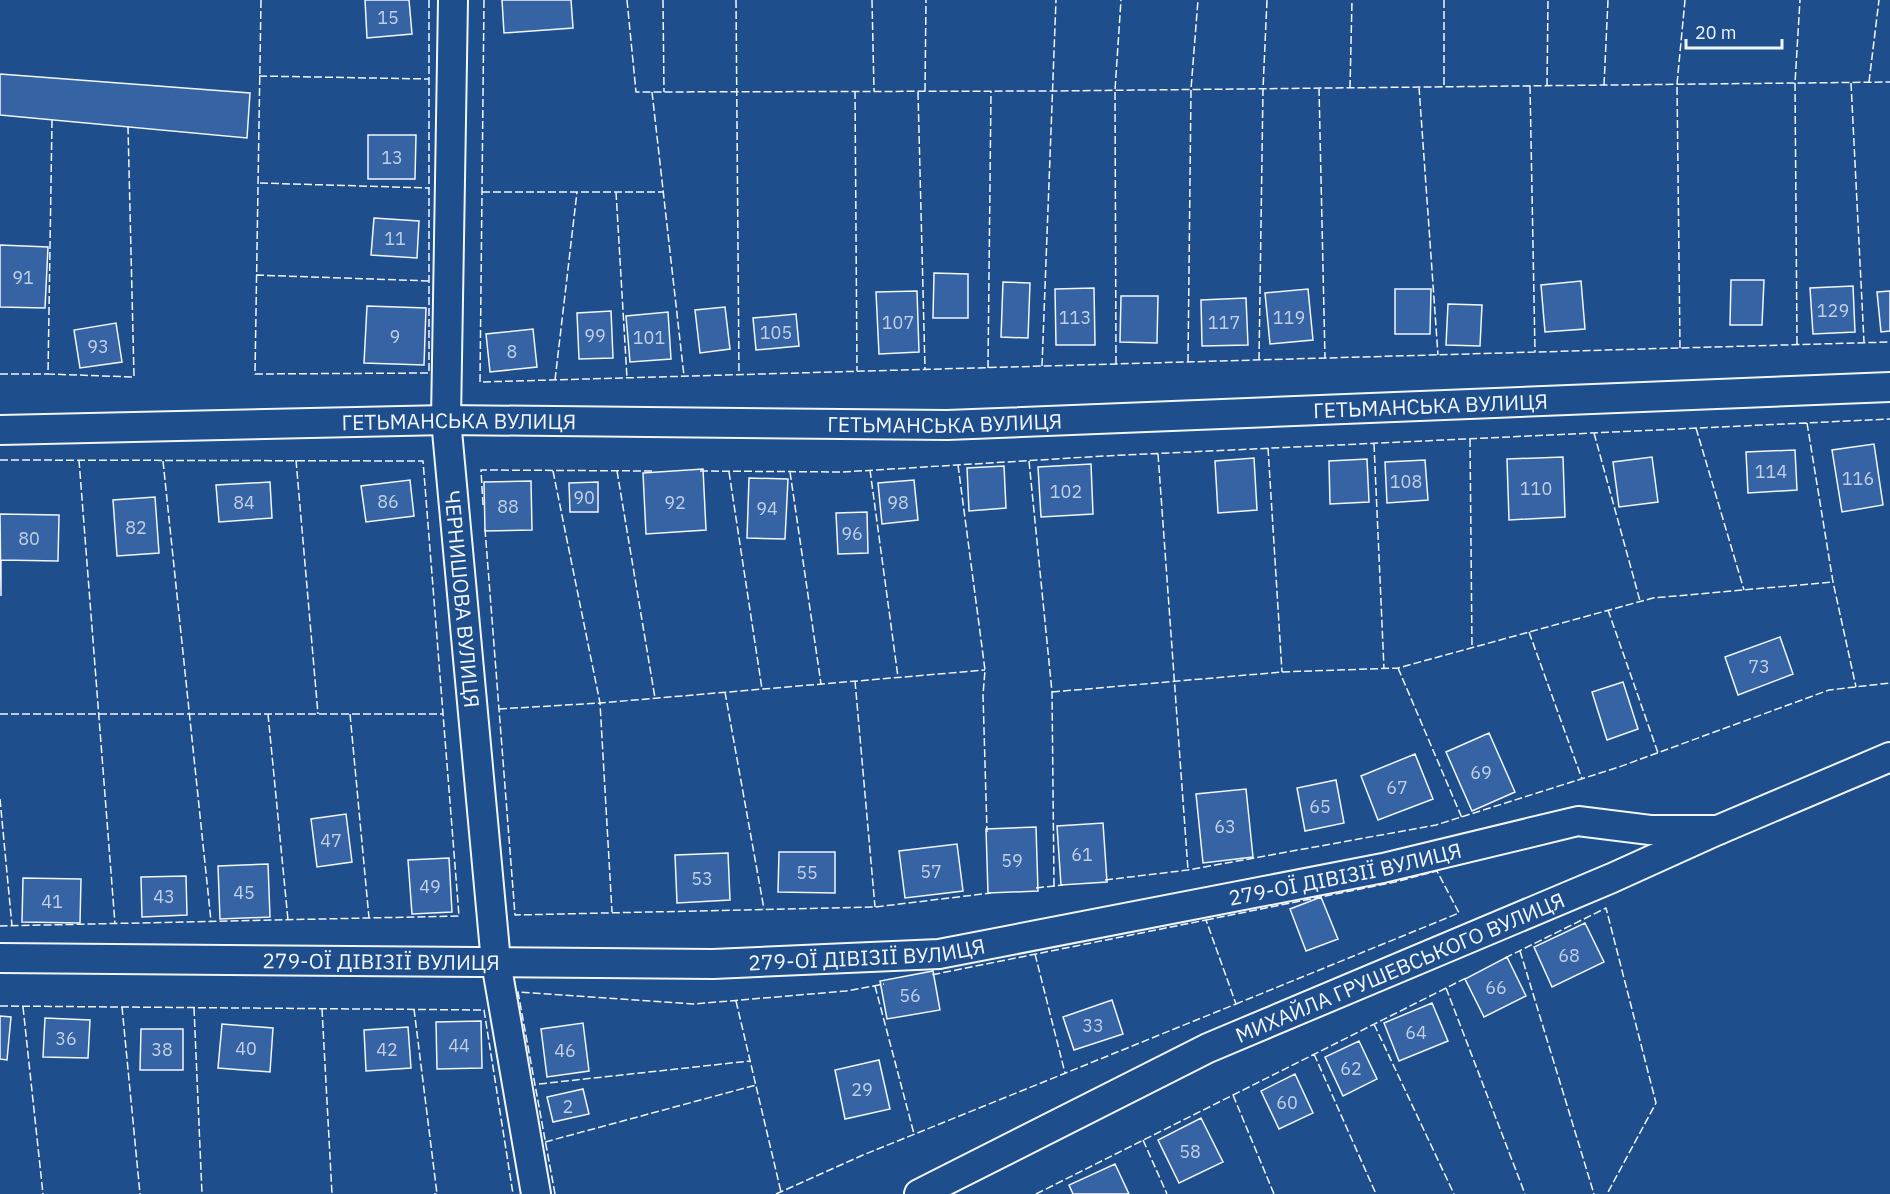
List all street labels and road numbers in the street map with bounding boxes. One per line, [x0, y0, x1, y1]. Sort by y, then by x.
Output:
street label: ГЕТЬМАНСЬКА ВУЛИЦЯ [1313, 387, 1548, 424]
street label: ГЕТЬМАНСЬКА ВУЛИЦЯ [341, 406, 576, 436]
street label: ГЕТЬМАНСЬКА ВУЛИЦЯ [827, 406, 1063, 439]
street label: ЧЕРНИШОВА ВУЛИЦЯ [439, 489, 486, 709]
street label: 279-ОЇ ДІВІЗІЇ ВУЛИЦЯ [1226, 836, 1464, 912]
street label: МИХАЙЛА ГРУШЕВСЬКОГО ВУЛИЦЯ [1231, 886, 1569, 1049]
street label: 279-ОЇ ДІВІЗІЇ ВУЛИЦЯ [748, 931, 987, 976]
street label: 279-ОЇ ДІВІЗІЇ ВУЛИЦЯ [262, 946, 500, 976]

